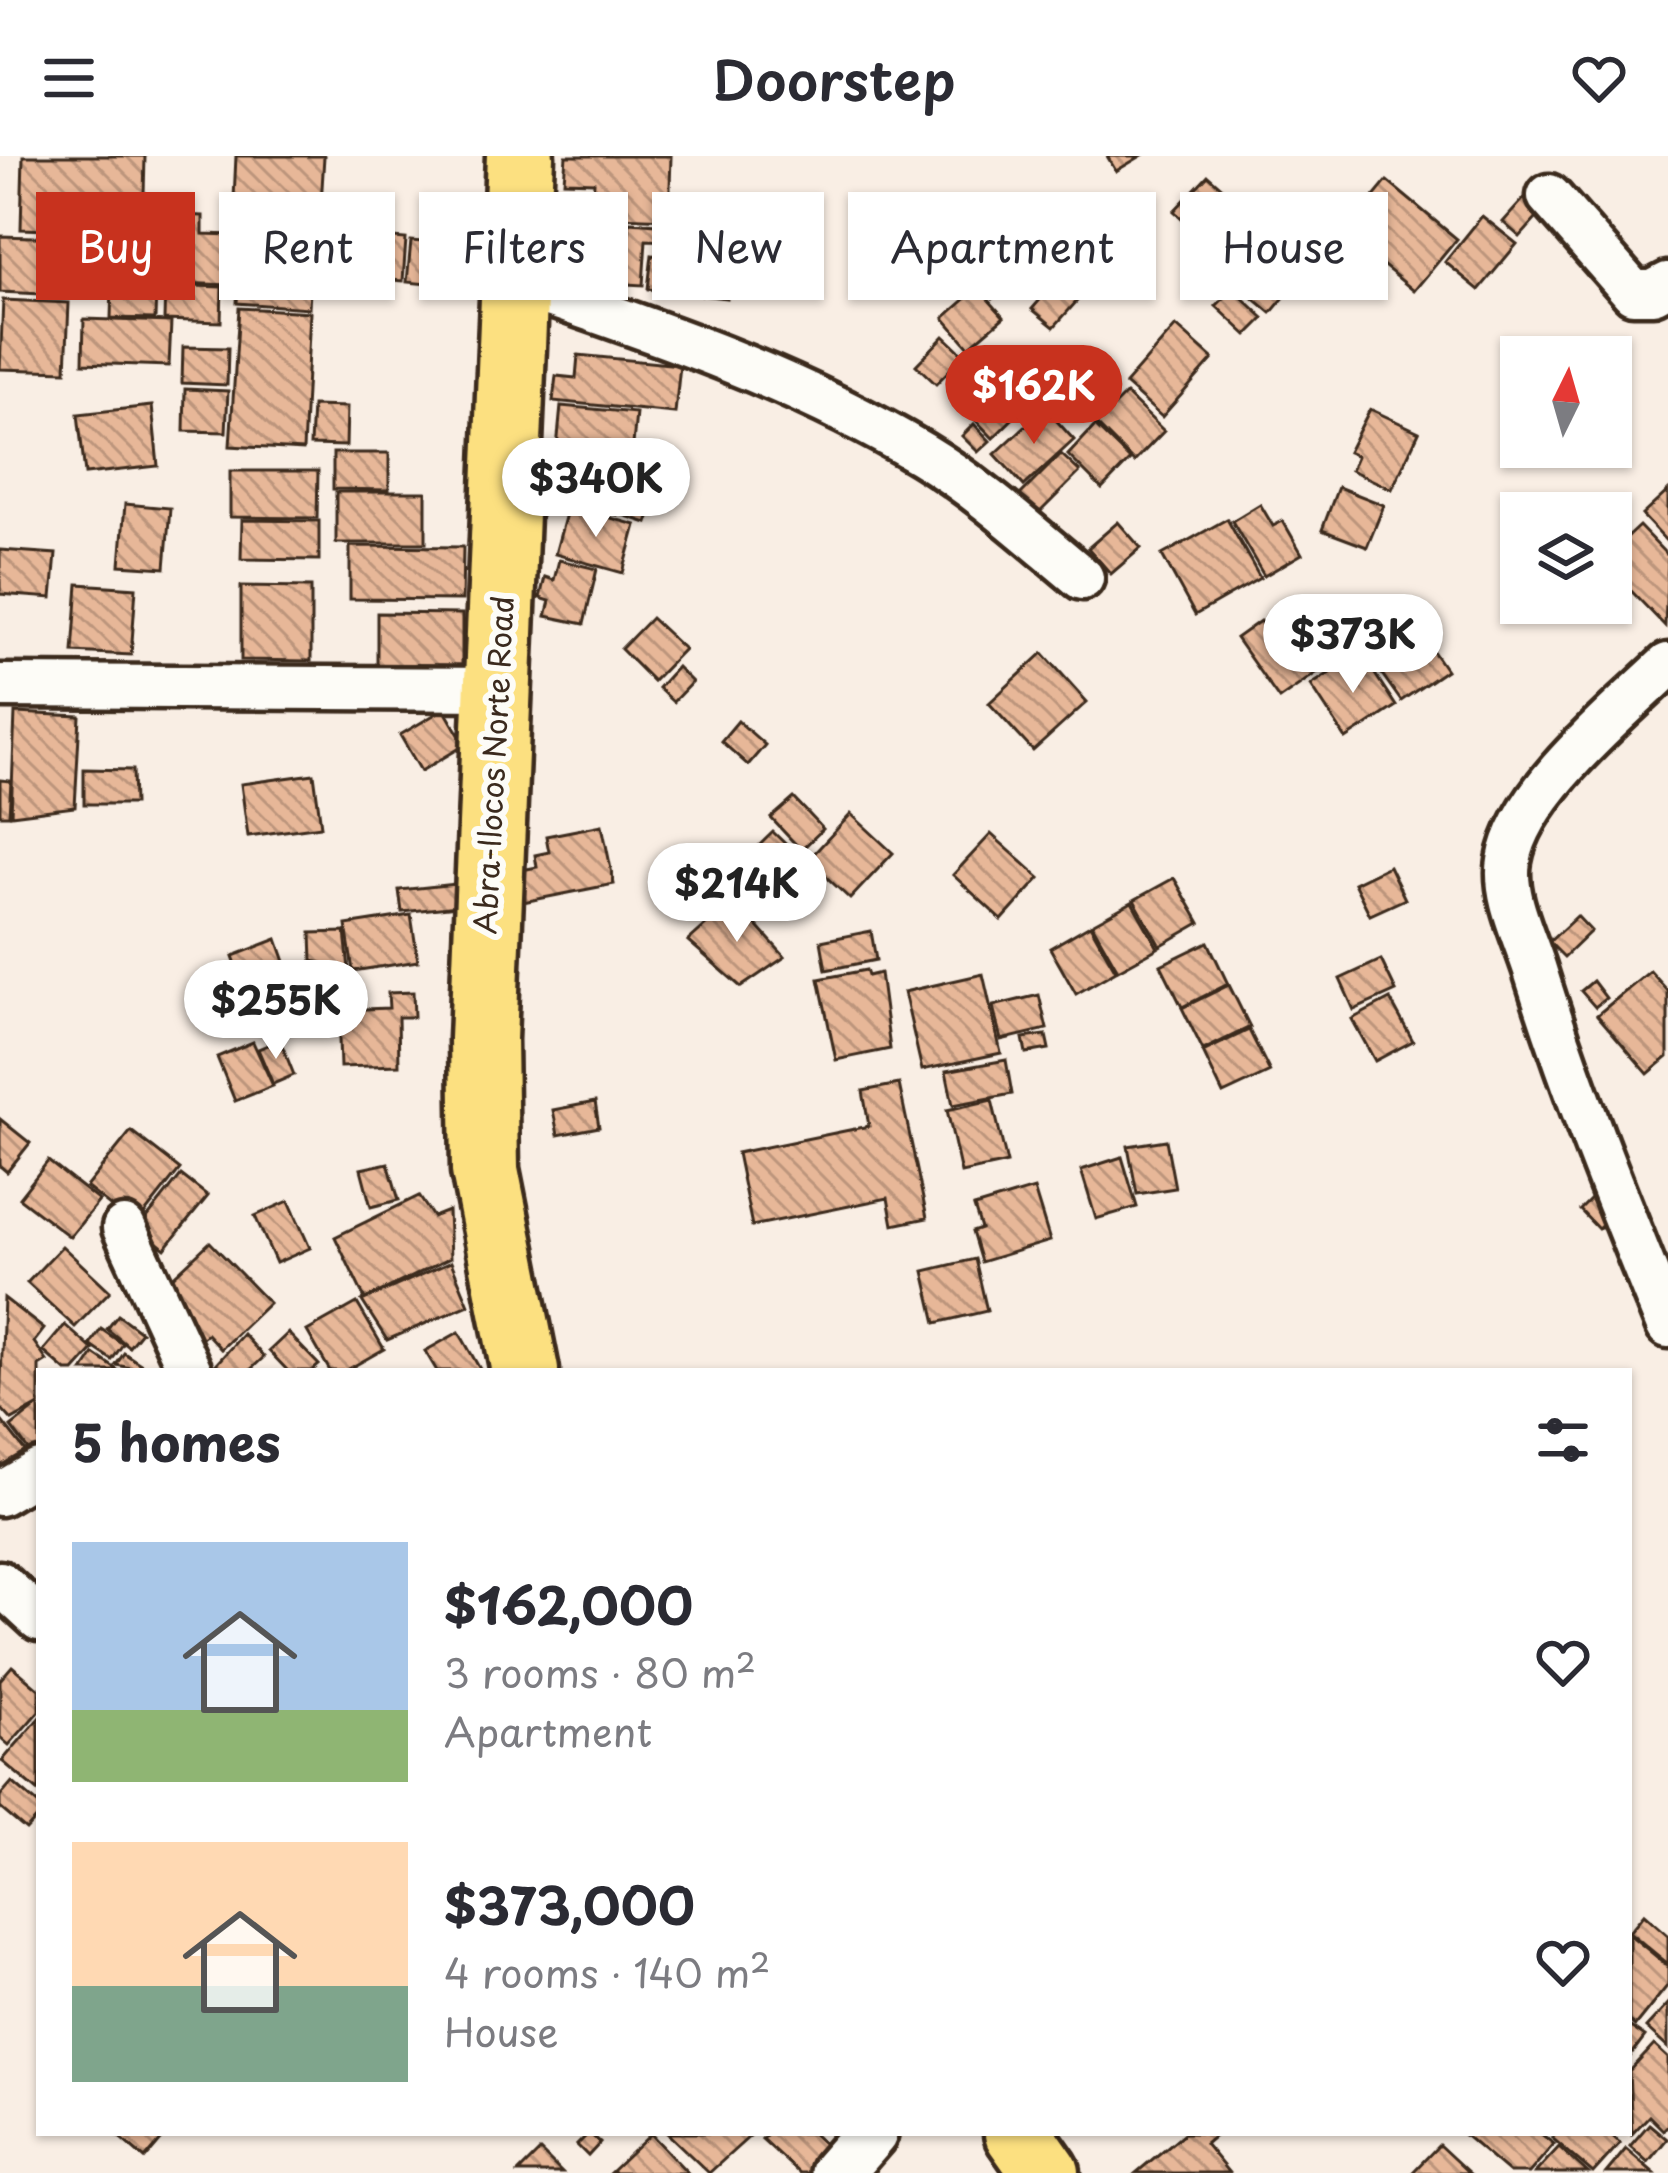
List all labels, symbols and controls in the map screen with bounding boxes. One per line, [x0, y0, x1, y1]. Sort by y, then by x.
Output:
text: Doorstep [712, 38, 956, 119]
icon: menu [36, 45, 102, 111]
icon: heart [1566, 45, 1632, 111]
chip: Buy [36, 192, 195, 300]
chip: Rent [219, 192, 395, 300]
chip: Filters [419, 192, 628, 300]
chip: New [652, 192, 824, 300]
chip: Apartment [848, 192, 1156, 300]
chip: House [1180, 192, 1388, 300]
north arrow [1500, 336, 1632, 468]
map controls [1500, 336, 1632, 624]
pin: $162K [950, 345, 1118, 447]
text: $162K [972, 354, 1096, 413]
pin: $340K [512, 438, 680, 540]
text: $340K [529, 447, 663, 506]
button: layers [1500, 492, 1632, 624]
street label: Abra-Ilocos Norte Road [461, 594, 524, 935]
pin: $373K [1269, 594, 1437, 696]
text: $373K [1290, 603, 1416, 662]
pin: $214K [653, 843, 821, 945]
text: $214K [675, 852, 799, 911]
pin: $255K [192, 960, 360, 1062]
text: $255K [211, 969, 341, 1028]
text: 5 homes [72, 1402, 281, 1479]
icon: filters [1530, 1407, 1596, 1473]
text: $162,000 [444, 1565, 693, 1642]
icon: home [168, 1590, 312, 1734]
icon: heart [1530, 1629, 1596, 1695]
text: 3 rooms · 80 m² [444, 1642, 756, 1701]
text: Apartment [444, 1701, 652, 1760]
text: $373,000 [444, 1865, 695, 1942]
icon: home [168, 1890, 312, 2034]
icon: heart [1530, 1929, 1596, 1995]
text: 4 rooms · 140 m² [444, 1942, 770, 2001]
text: House [444, 2001, 558, 2060]

